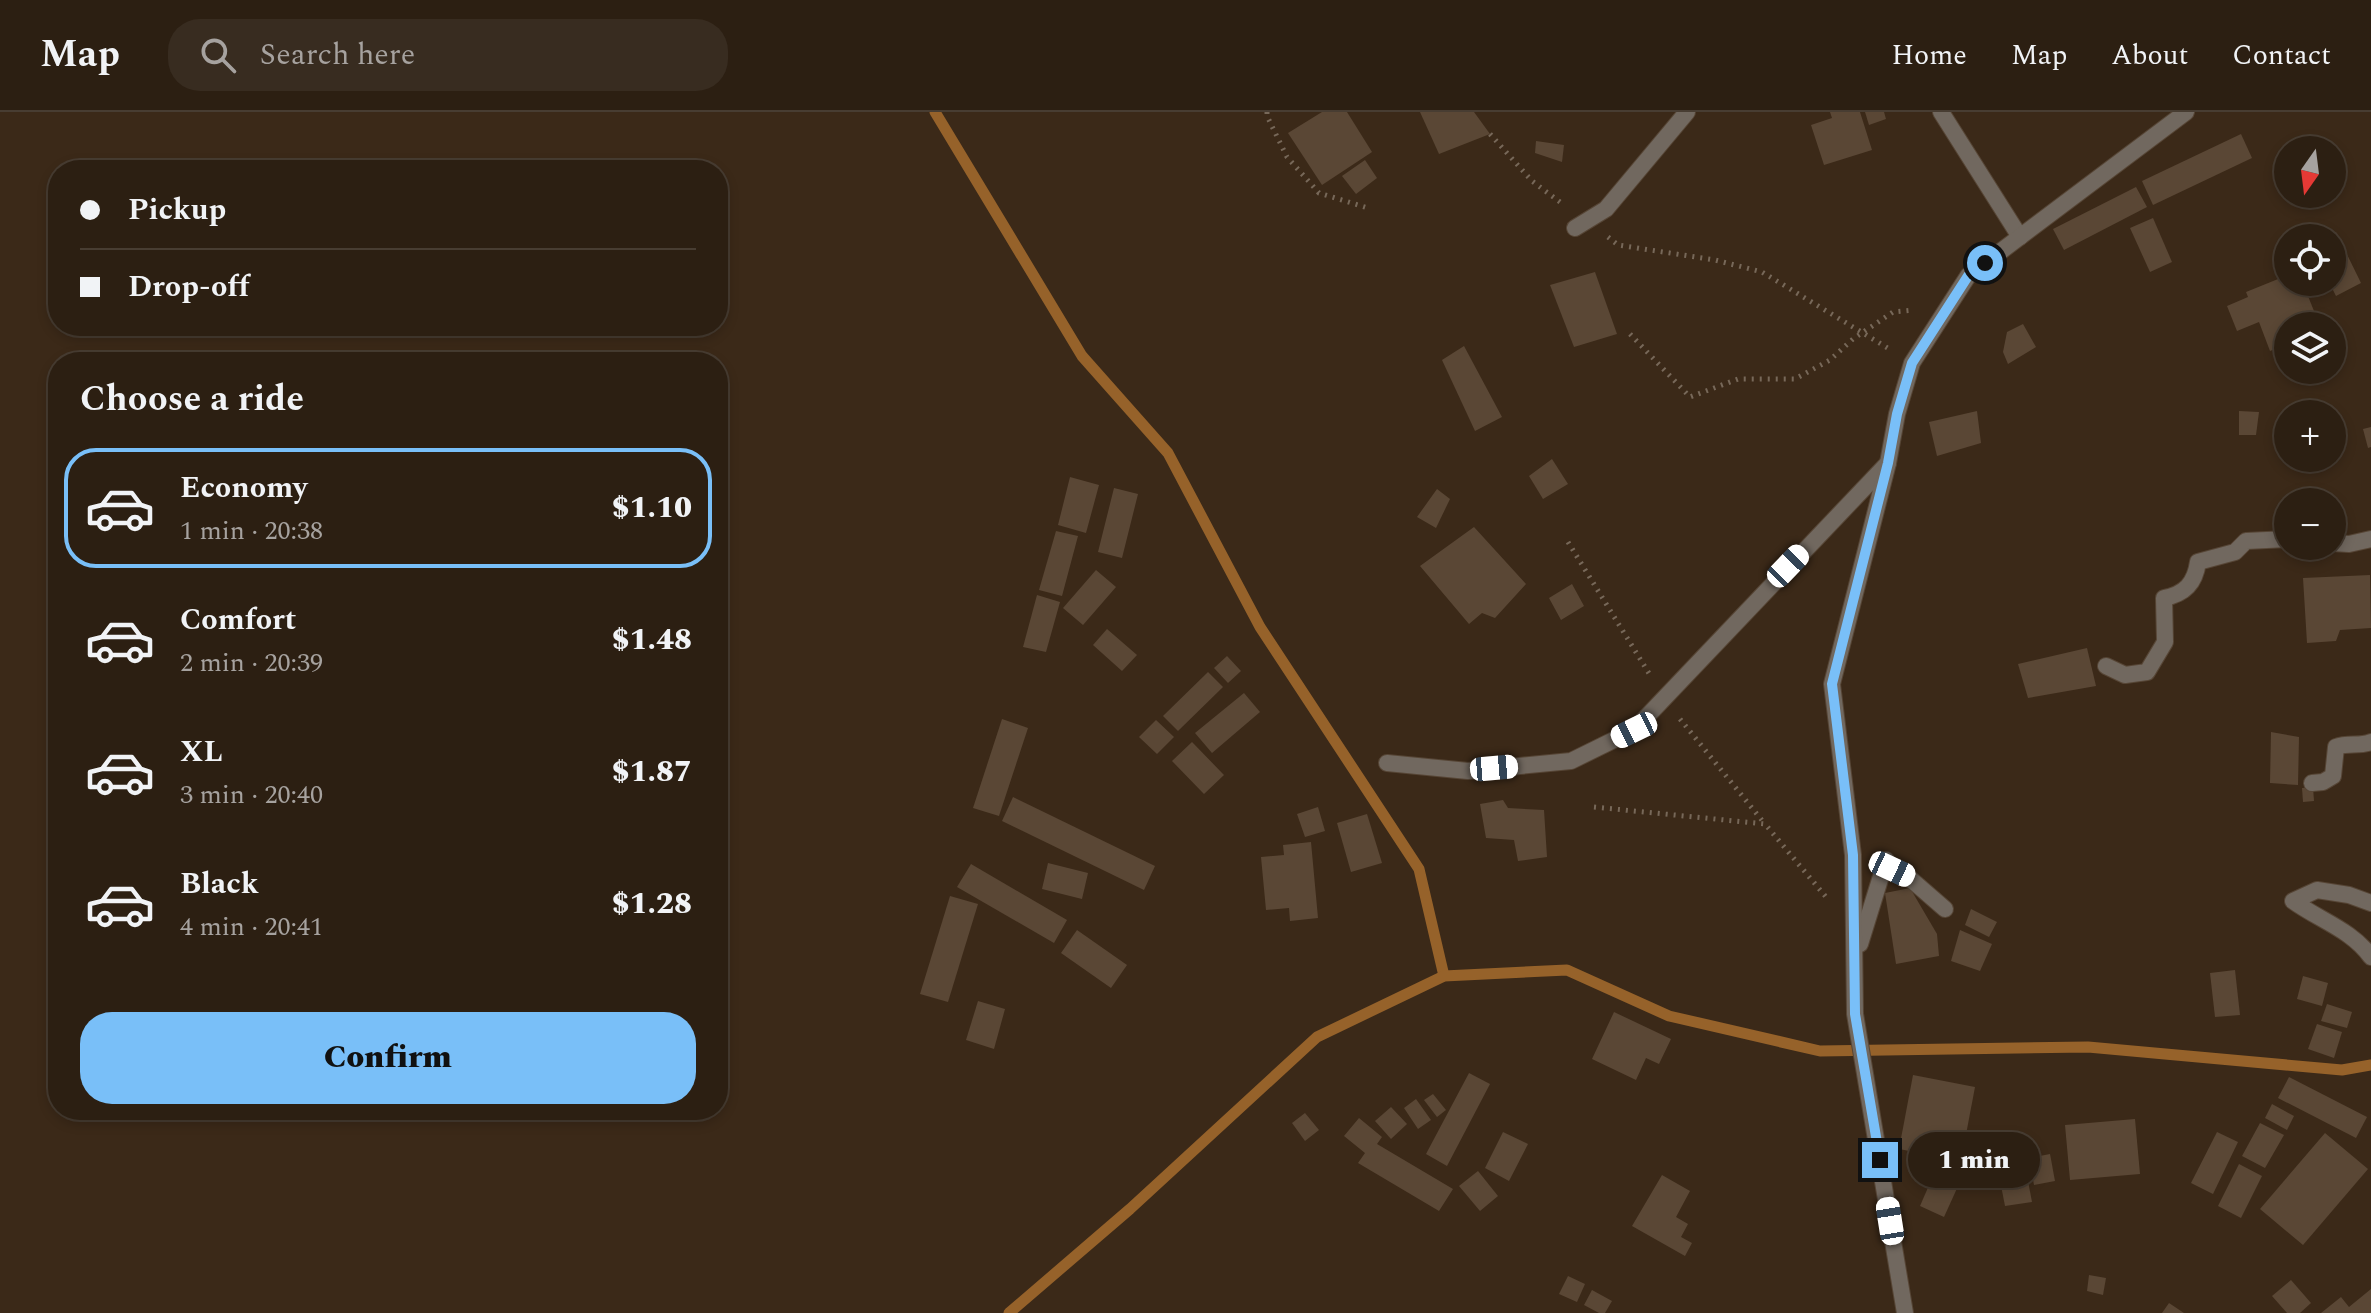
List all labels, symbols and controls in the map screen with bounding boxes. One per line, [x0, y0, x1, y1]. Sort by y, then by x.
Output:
search box [168, 19, 728, 91]
text: Map [40, 26, 120, 84]
text: Search here [260, 32, 415, 78]
icon: search [196, 33, 240, 77]
text: Home [1891, 34, 1967, 77]
text: Map [2011, 34, 2067, 77]
text: About [2111, 34, 2188, 77]
text: Contact [2232, 34, 2331, 77]
north arrow [2274, 136, 2346, 208]
map controls [2274, 136, 2346, 560]
text: Pickup [128, 187, 226, 233]
button: locate [2274, 224, 2346, 296]
route start [1967, 245, 2003, 281]
text: Drop-off [128, 264, 249, 310]
button: layers [2274, 312, 2346, 384]
text: Choose a ride [80, 372, 304, 427]
button: + [2274, 400, 2346, 472]
text: Economy [180, 465, 307, 511]
icon: car [84, 472, 156, 544]
text: $1.10 [612, 485, 692, 531]
button: − [2274, 488, 2346, 560]
text: 1 min · 20:38 [180, 511, 323, 551]
car [1763, 540, 1813, 592]
text: Comfort [180, 597, 296, 643]
icon: car [84, 604, 156, 676]
text: $1.48 [612, 617, 692, 663]
text: 2 min · 20:39 [180, 643, 323, 683]
car [1607, 709, 1661, 751]
text: XL [180, 729, 223, 775]
icon: car [84, 736, 156, 808]
text: $1.87 [612, 749, 692, 795]
car [1469, 754, 1519, 782]
text: 3 min · 20:40 [180, 775, 323, 815]
car [1865, 848, 1919, 890]
text: Black [180, 861, 259, 907]
icon: car [84, 868, 156, 940]
text: $1.28 [612, 881, 692, 927]
text: 4 min · 20:41 [180, 907, 323, 947]
button: Confirm [80, 1012, 696, 1104]
callout: 1 min [1908, 1132, 2040, 1188]
text: 1 min [1938, 1140, 2010, 1180]
route end [1862, 1142, 1898, 1178]
car [1874, 1195, 1906, 1247]

